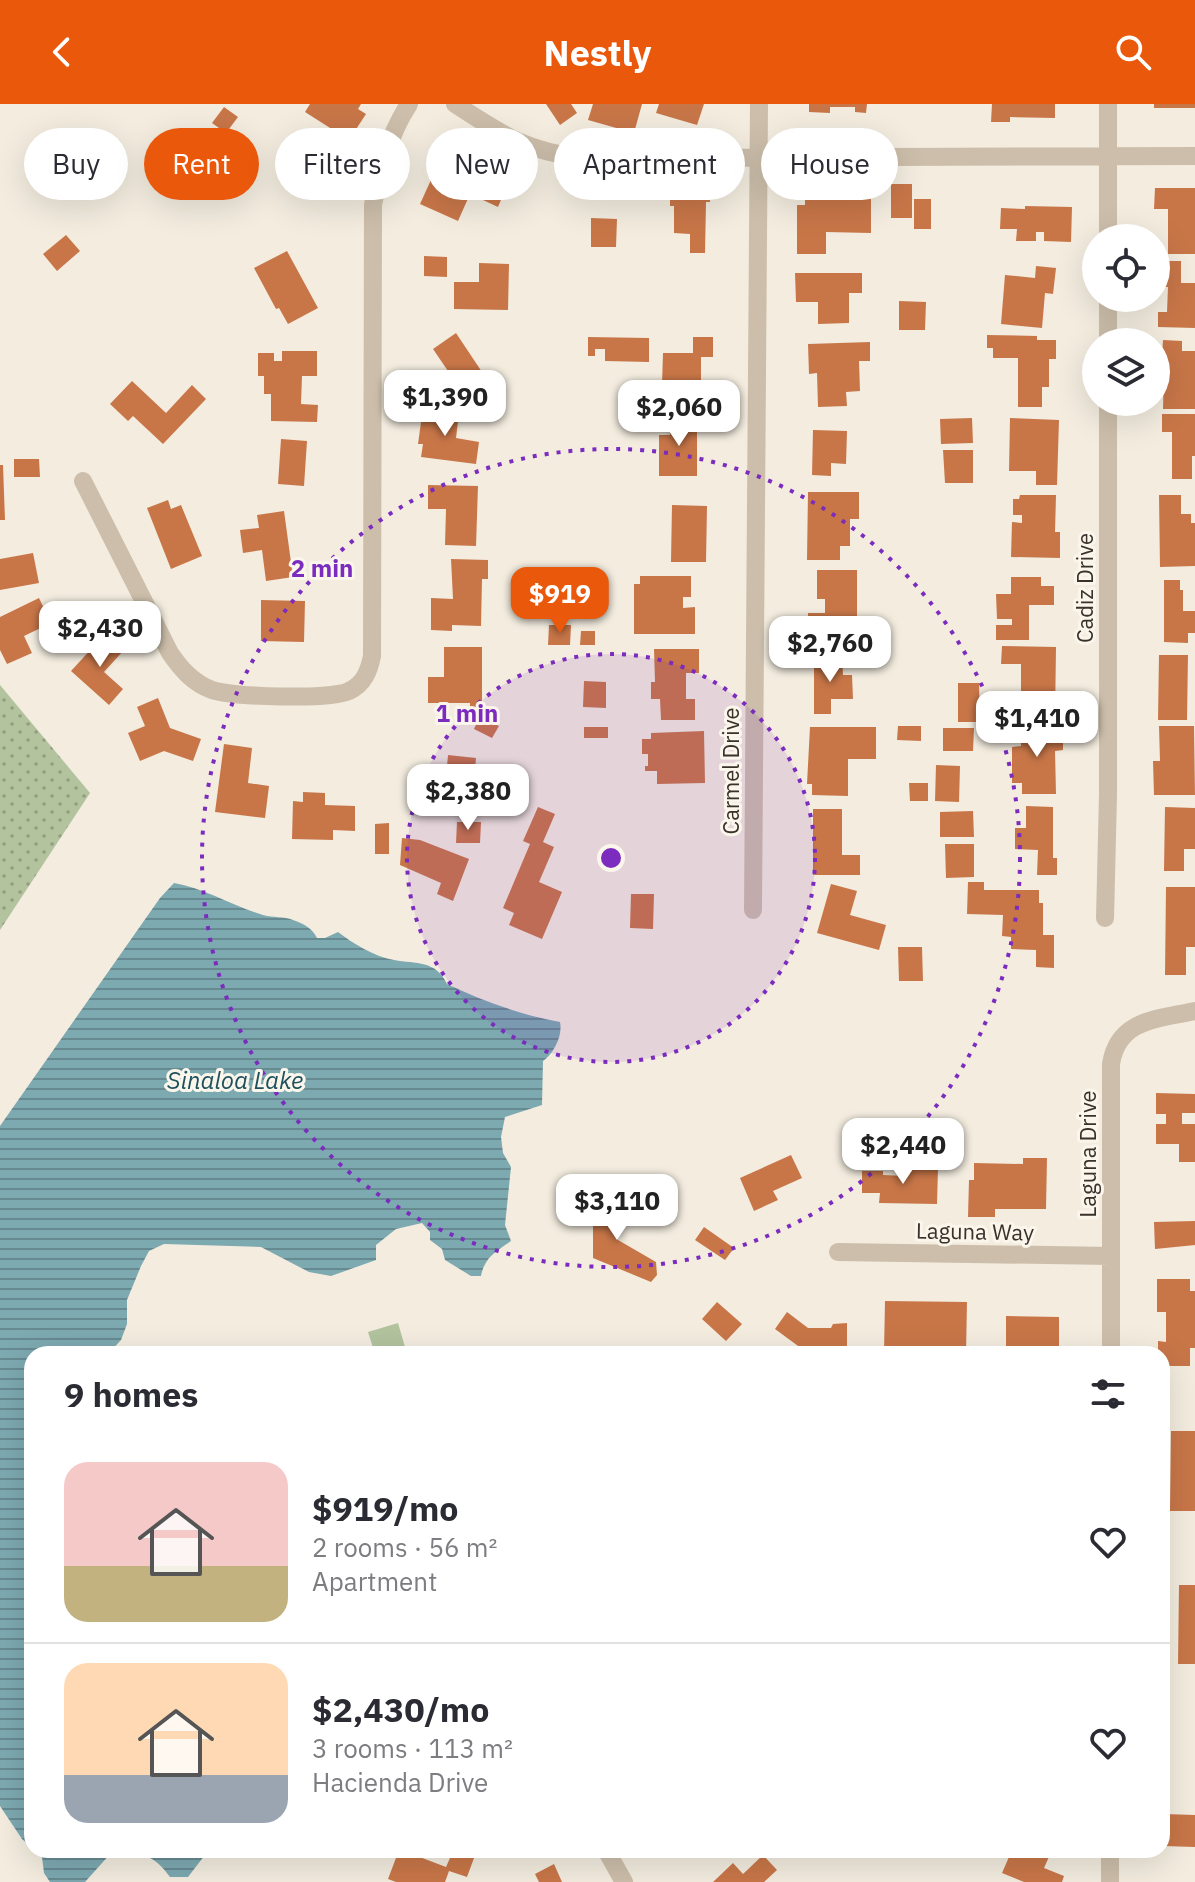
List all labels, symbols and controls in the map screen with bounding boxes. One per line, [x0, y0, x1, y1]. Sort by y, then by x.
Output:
text: Nestly [544, 29, 651, 76]
icon: back [40, 30, 84, 74]
icon: search [1111, 30, 1155, 74]
chip: Buy [24, 128, 128, 200]
chip: Rent [144, 128, 259, 200]
chip: Filters [275, 128, 410, 200]
chip: New [426, 128, 538, 200]
chip: Apartment [554, 128, 745, 200]
chip: House [761, 128, 898, 200]
map controls [1082, 224, 1170, 416]
button: locate [1082, 224, 1170, 312]
button: layers [1082, 328, 1170, 416]
pin: $1,390 [380, 370, 510, 438]
text: $1,390 [402, 379, 488, 413]
pin: $2,060 [614, 380, 744, 448]
text: $2,060 [636, 389, 722, 423]
street label: Cadiz Drive [1070, 533, 1099, 643]
text: 2 min [291, 552, 353, 584]
pin: $919 [513, 567, 607, 635]
text: $919 [529, 576, 591, 610]
pin: $2,430 [35, 601, 165, 669]
text: $2,430 [57, 610, 143, 644]
pin: $2,760 [765, 616, 895, 684]
text: $2,760 [787, 625, 873, 659]
pin: $1,410 [972, 691, 1102, 759]
text: 1 min [436, 697, 498, 729]
text: $1,410 [994, 700, 1080, 734]
street label: Carmel Drive [716, 707, 745, 835]
pin: $2,380 [403, 764, 533, 832]
text: $2,380 [425, 773, 511, 807]
centre of rings [597, 844, 625, 872]
water label: Sinaloa Lake [167, 1064, 303, 1096]
street label: Laguna Drive [1073, 1090, 1102, 1218]
pin: $2,440 [838, 1118, 968, 1186]
text: $2,440 [860, 1127, 946, 1161]
pin: $3,110 [552, 1174, 682, 1242]
text: $3,110 [574, 1183, 660, 1217]
street label: Laguna Way [916, 1215, 1034, 1247]
text: 9 homes [64, 1372, 199, 1416]
icon: filters [1086, 1372, 1130, 1416]
text: $919/mo [312, 1486, 459, 1530]
icon: home [128, 1494, 224, 1590]
icon: heart [1086, 1520, 1130, 1564]
text: 2 rooms · 56 m² [312, 1530, 497, 1564]
text: Apartment [312, 1564, 437, 1598]
text: $2,430/mo [312, 1687, 489, 1731]
icon: home [128, 1695, 224, 1791]
icon: heart [1086, 1721, 1130, 1765]
text: 3 rooms · 113 m² [312, 1731, 513, 1765]
text: Hacienda Drive [312, 1765, 488, 1799]

